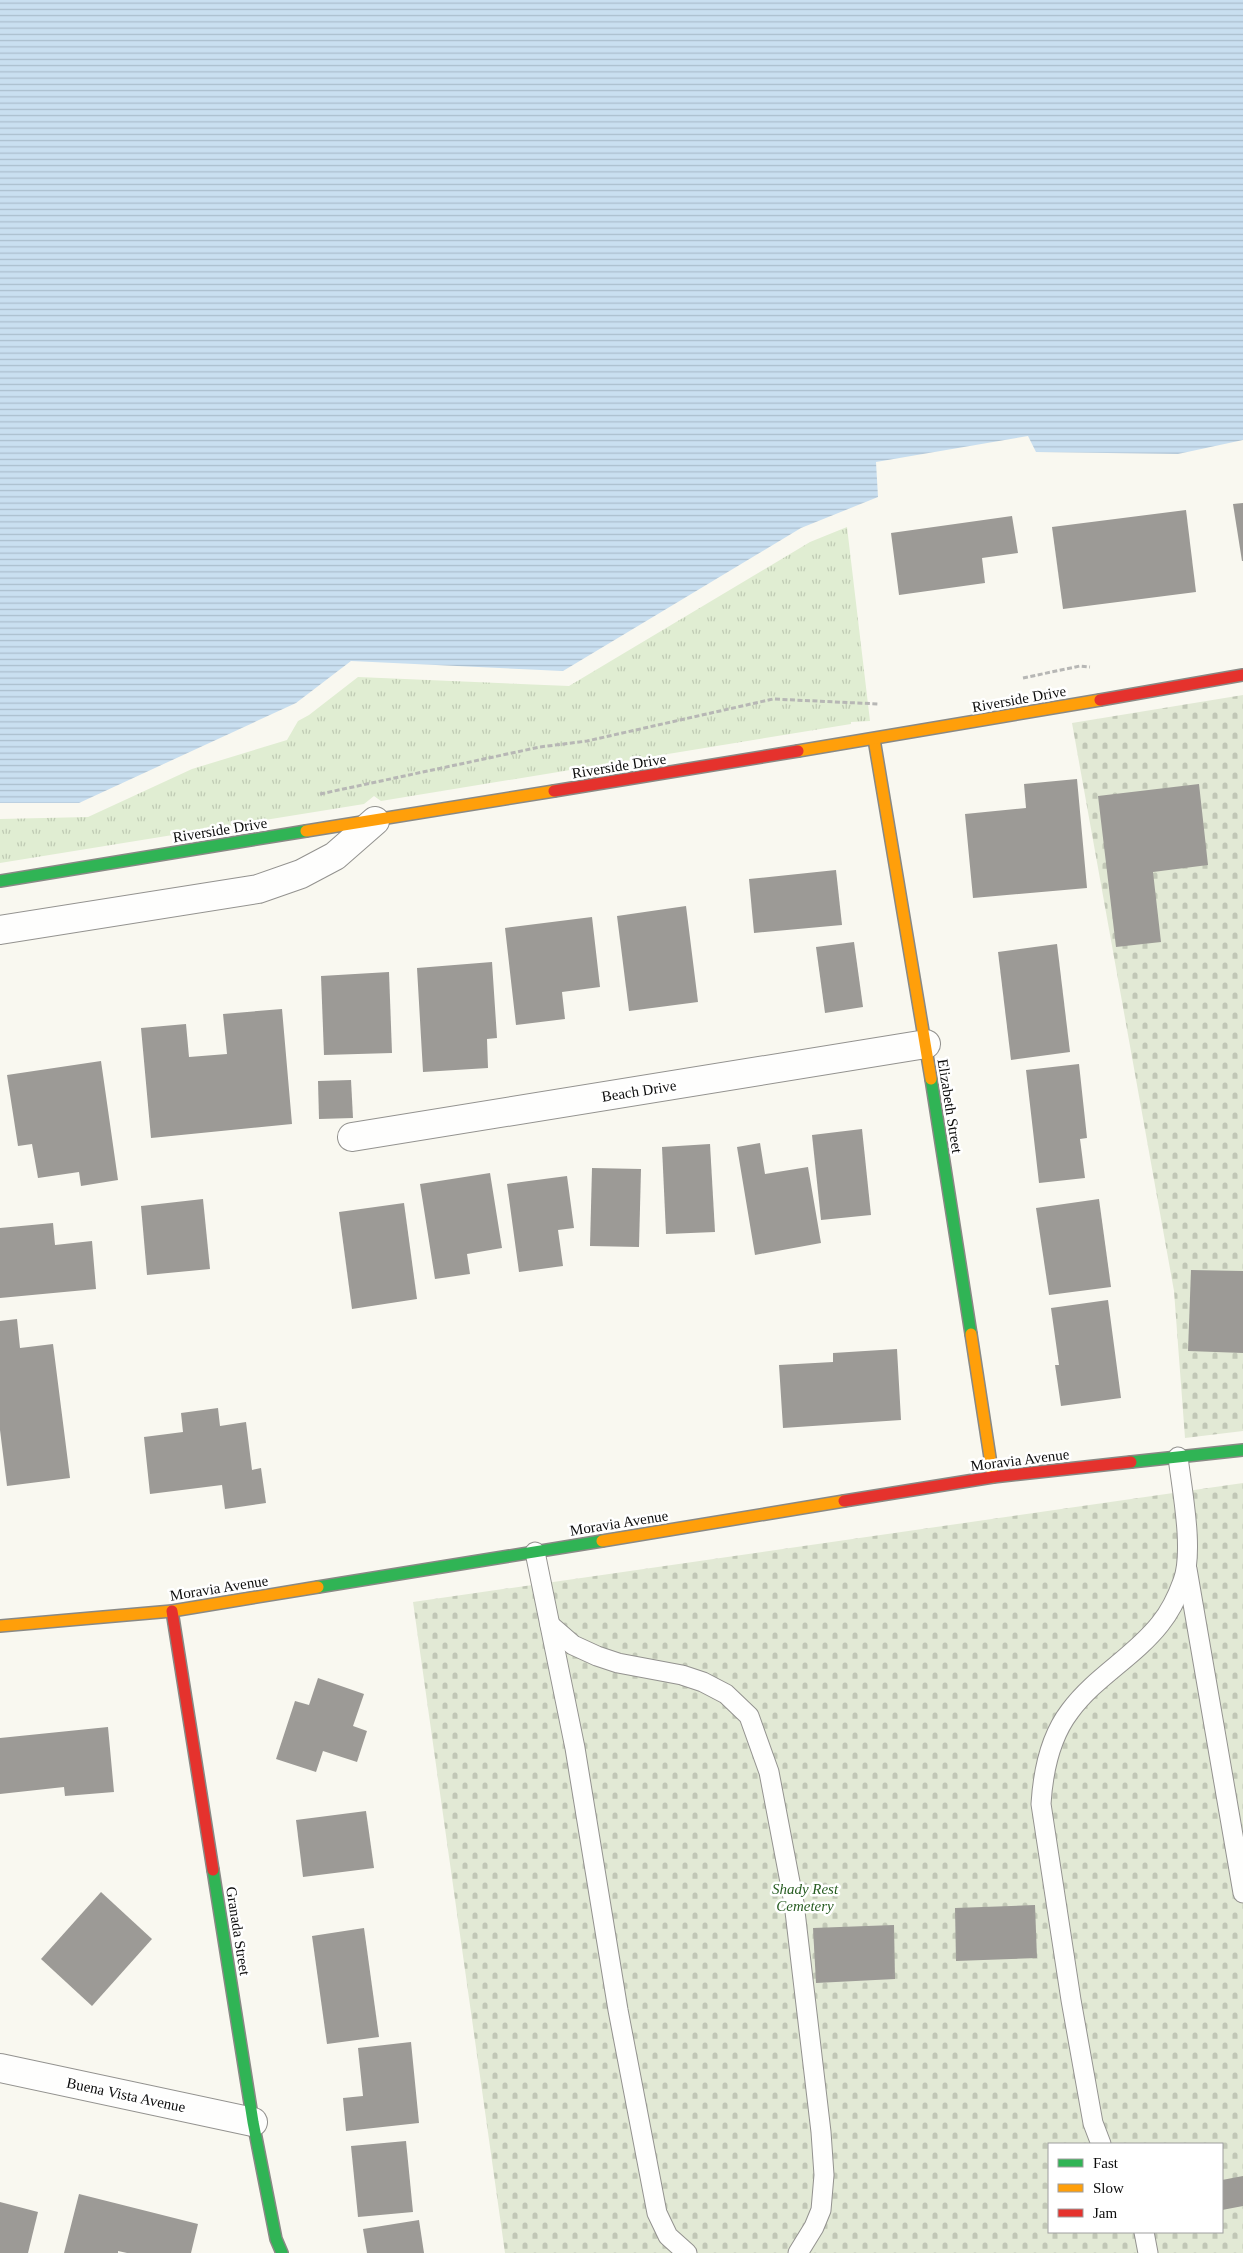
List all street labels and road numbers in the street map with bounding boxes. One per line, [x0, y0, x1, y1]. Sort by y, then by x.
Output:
street label: Riverside Drive [971, 683, 1068, 715]
street label: Riverside Drive [571, 751, 668, 781]
street label: Riverside Drive [172, 815, 269, 845]
street label: Elizabeth Street [935, 1058, 965, 1155]
street label: Beach Drive [601, 1077, 678, 1105]
street label: Moravia Avenue [970, 1446, 1071, 1474]
street label: Moravia Avenue [569, 1507, 670, 1539]
street label: Moravia Avenue [169, 1572, 270, 1604]
street label: Granada Street [223, 1886, 253, 1977]
street label: Buena Vista Avenue [65, 2075, 187, 2115]

